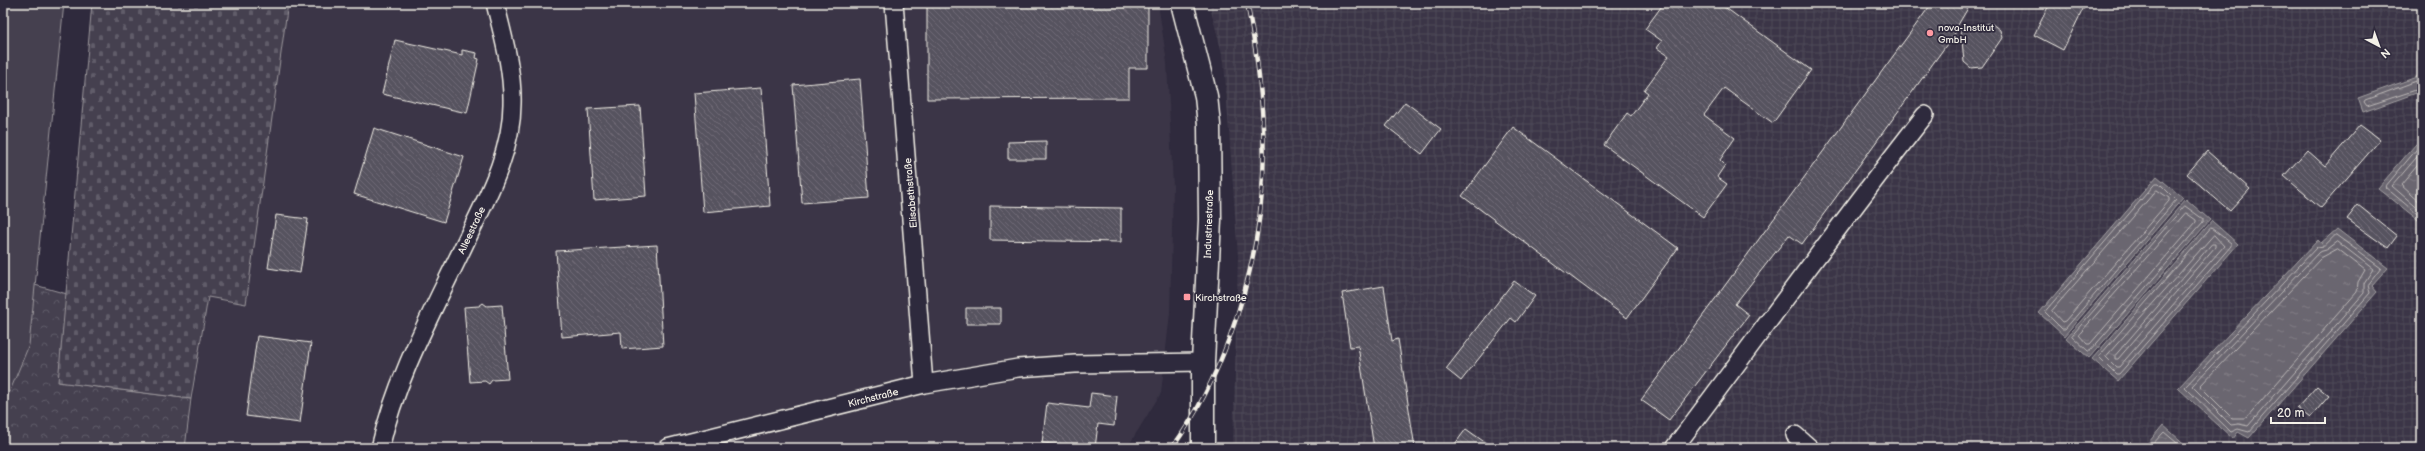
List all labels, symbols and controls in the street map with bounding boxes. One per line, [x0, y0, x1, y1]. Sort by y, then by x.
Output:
place label: nova-Institut GmbH [1938, 22, 1994, 46]
north arrow [2359, 26, 2399, 66]
marker: nova-Institut GmbH [1925, 28, 1935, 38]
text: N [2378, 46, 2393, 61]
street label: Elisabethstraße [902, 157, 920, 229]
street label: Industriestraße [1202, 190, 1216, 258]
street label: Alleestraße [456, 205, 488, 256]
marker: Kirchstraße [1182, 292, 1192, 302]
place label: Kirchstraße [1195, 292, 1247, 304]
street label: Kirchstraße [847, 386, 900, 410]
scale bar [2271, 399, 2325, 425]
text: 20 m [2277, 406, 2304, 421]

